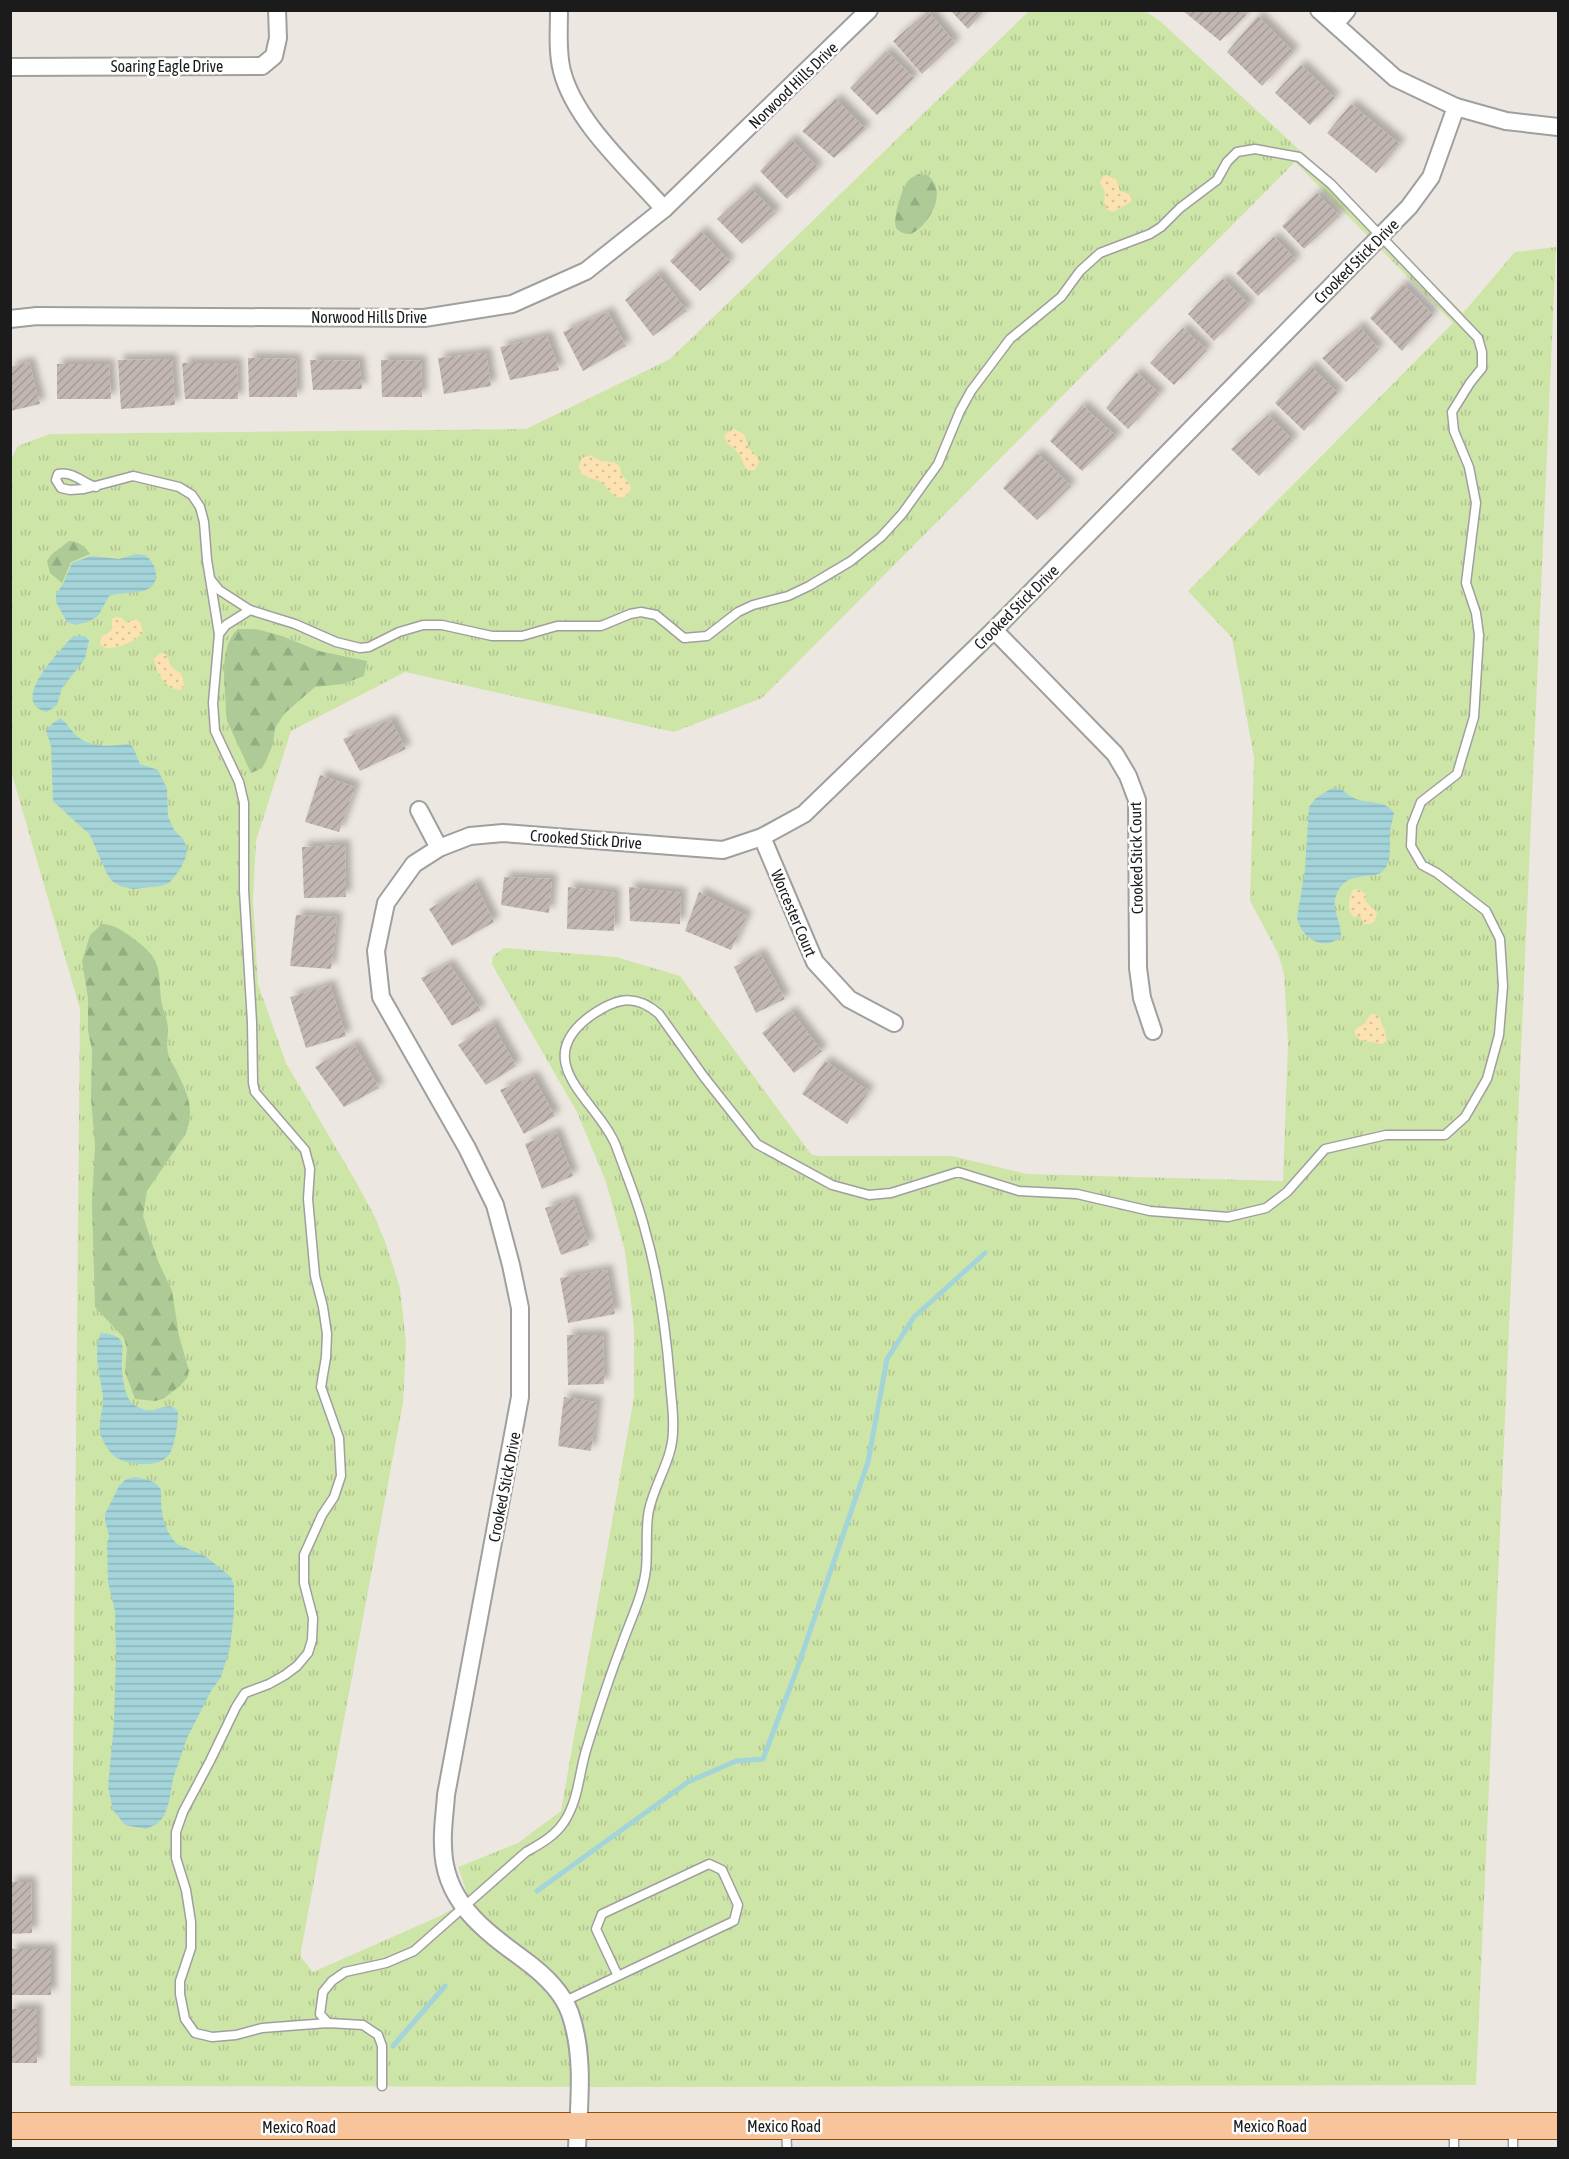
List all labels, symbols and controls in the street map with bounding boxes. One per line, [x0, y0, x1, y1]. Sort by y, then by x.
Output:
street label: Norwood Hills Drive [745, 38, 841, 132]
street label: Soaring Eagle Drive [111, 57, 223, 76]
street label: Crooked Stick Drive [1310, 215, 1402, 307]
street label: Norwood Hills Drive [311, 308, 427, 326]
street label: Crooked Stick Drive [970, 561, 1062, 653]
street label: Crooked Stick Court [1126, 801, 1146, 914]
street label: Crooked Stick Drive [530, 826, 642, 852]
street label: Worcester Court [768, 867, 820, 959]
street label: Crooked Stick Drive [484, 1430, 524, 1544]
street label: Mexico Road [747, 2117, 821, 2135]
street label: Mexico Road [1233, 2117, 1307, 2135]
street label: Mexico Road [262, 2118, 336, 2136]

